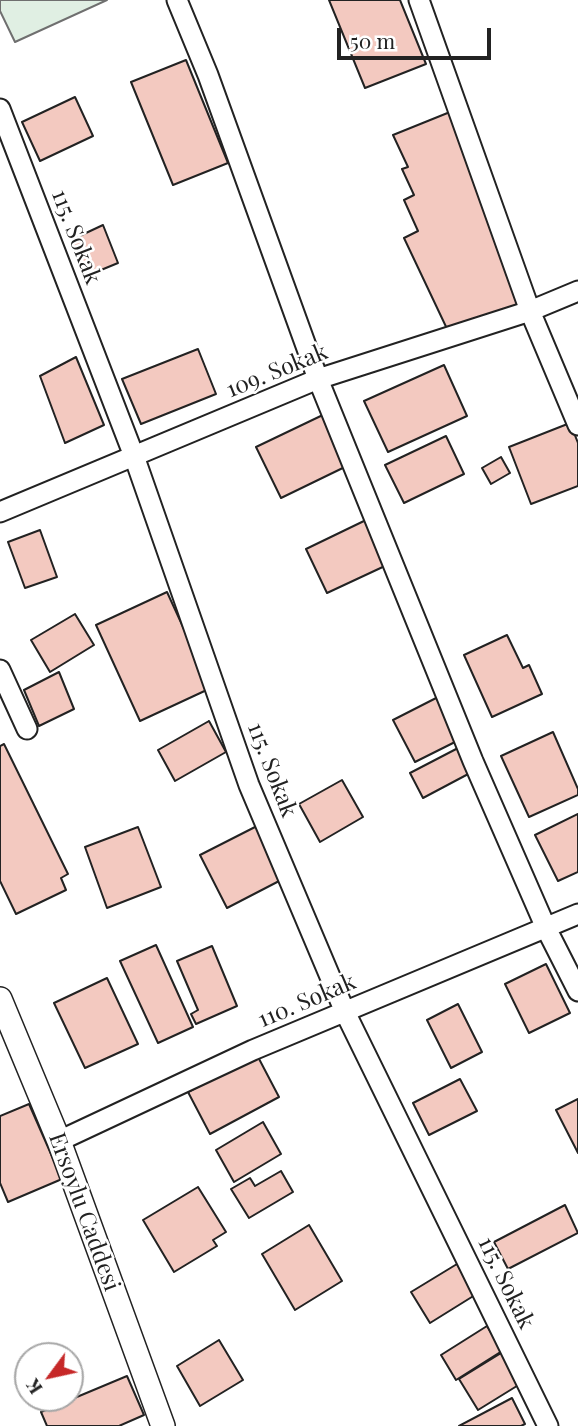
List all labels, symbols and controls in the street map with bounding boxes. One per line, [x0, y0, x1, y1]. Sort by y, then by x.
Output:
scale bar [340, 14, 494, 58]
text: 50 m [350, 26, 395, 54]
street label: 115. Sokak [45, 186, 107, 288]
street label: 109. Sokak [222, 338, 332, 404]
street label: 115. Sokak [241, 719, 303, 821]
street label: 110. Sokak [254, 968, 360, 1034]
street label: Ersoylu Caddesi [43, 1129, 125, 1295]
street label: 115. Sokak [472, 1232, 540, 1334]
north arrow [14, 1342, 84, 1412]
text: K [18, 1375, 48, 1400]

